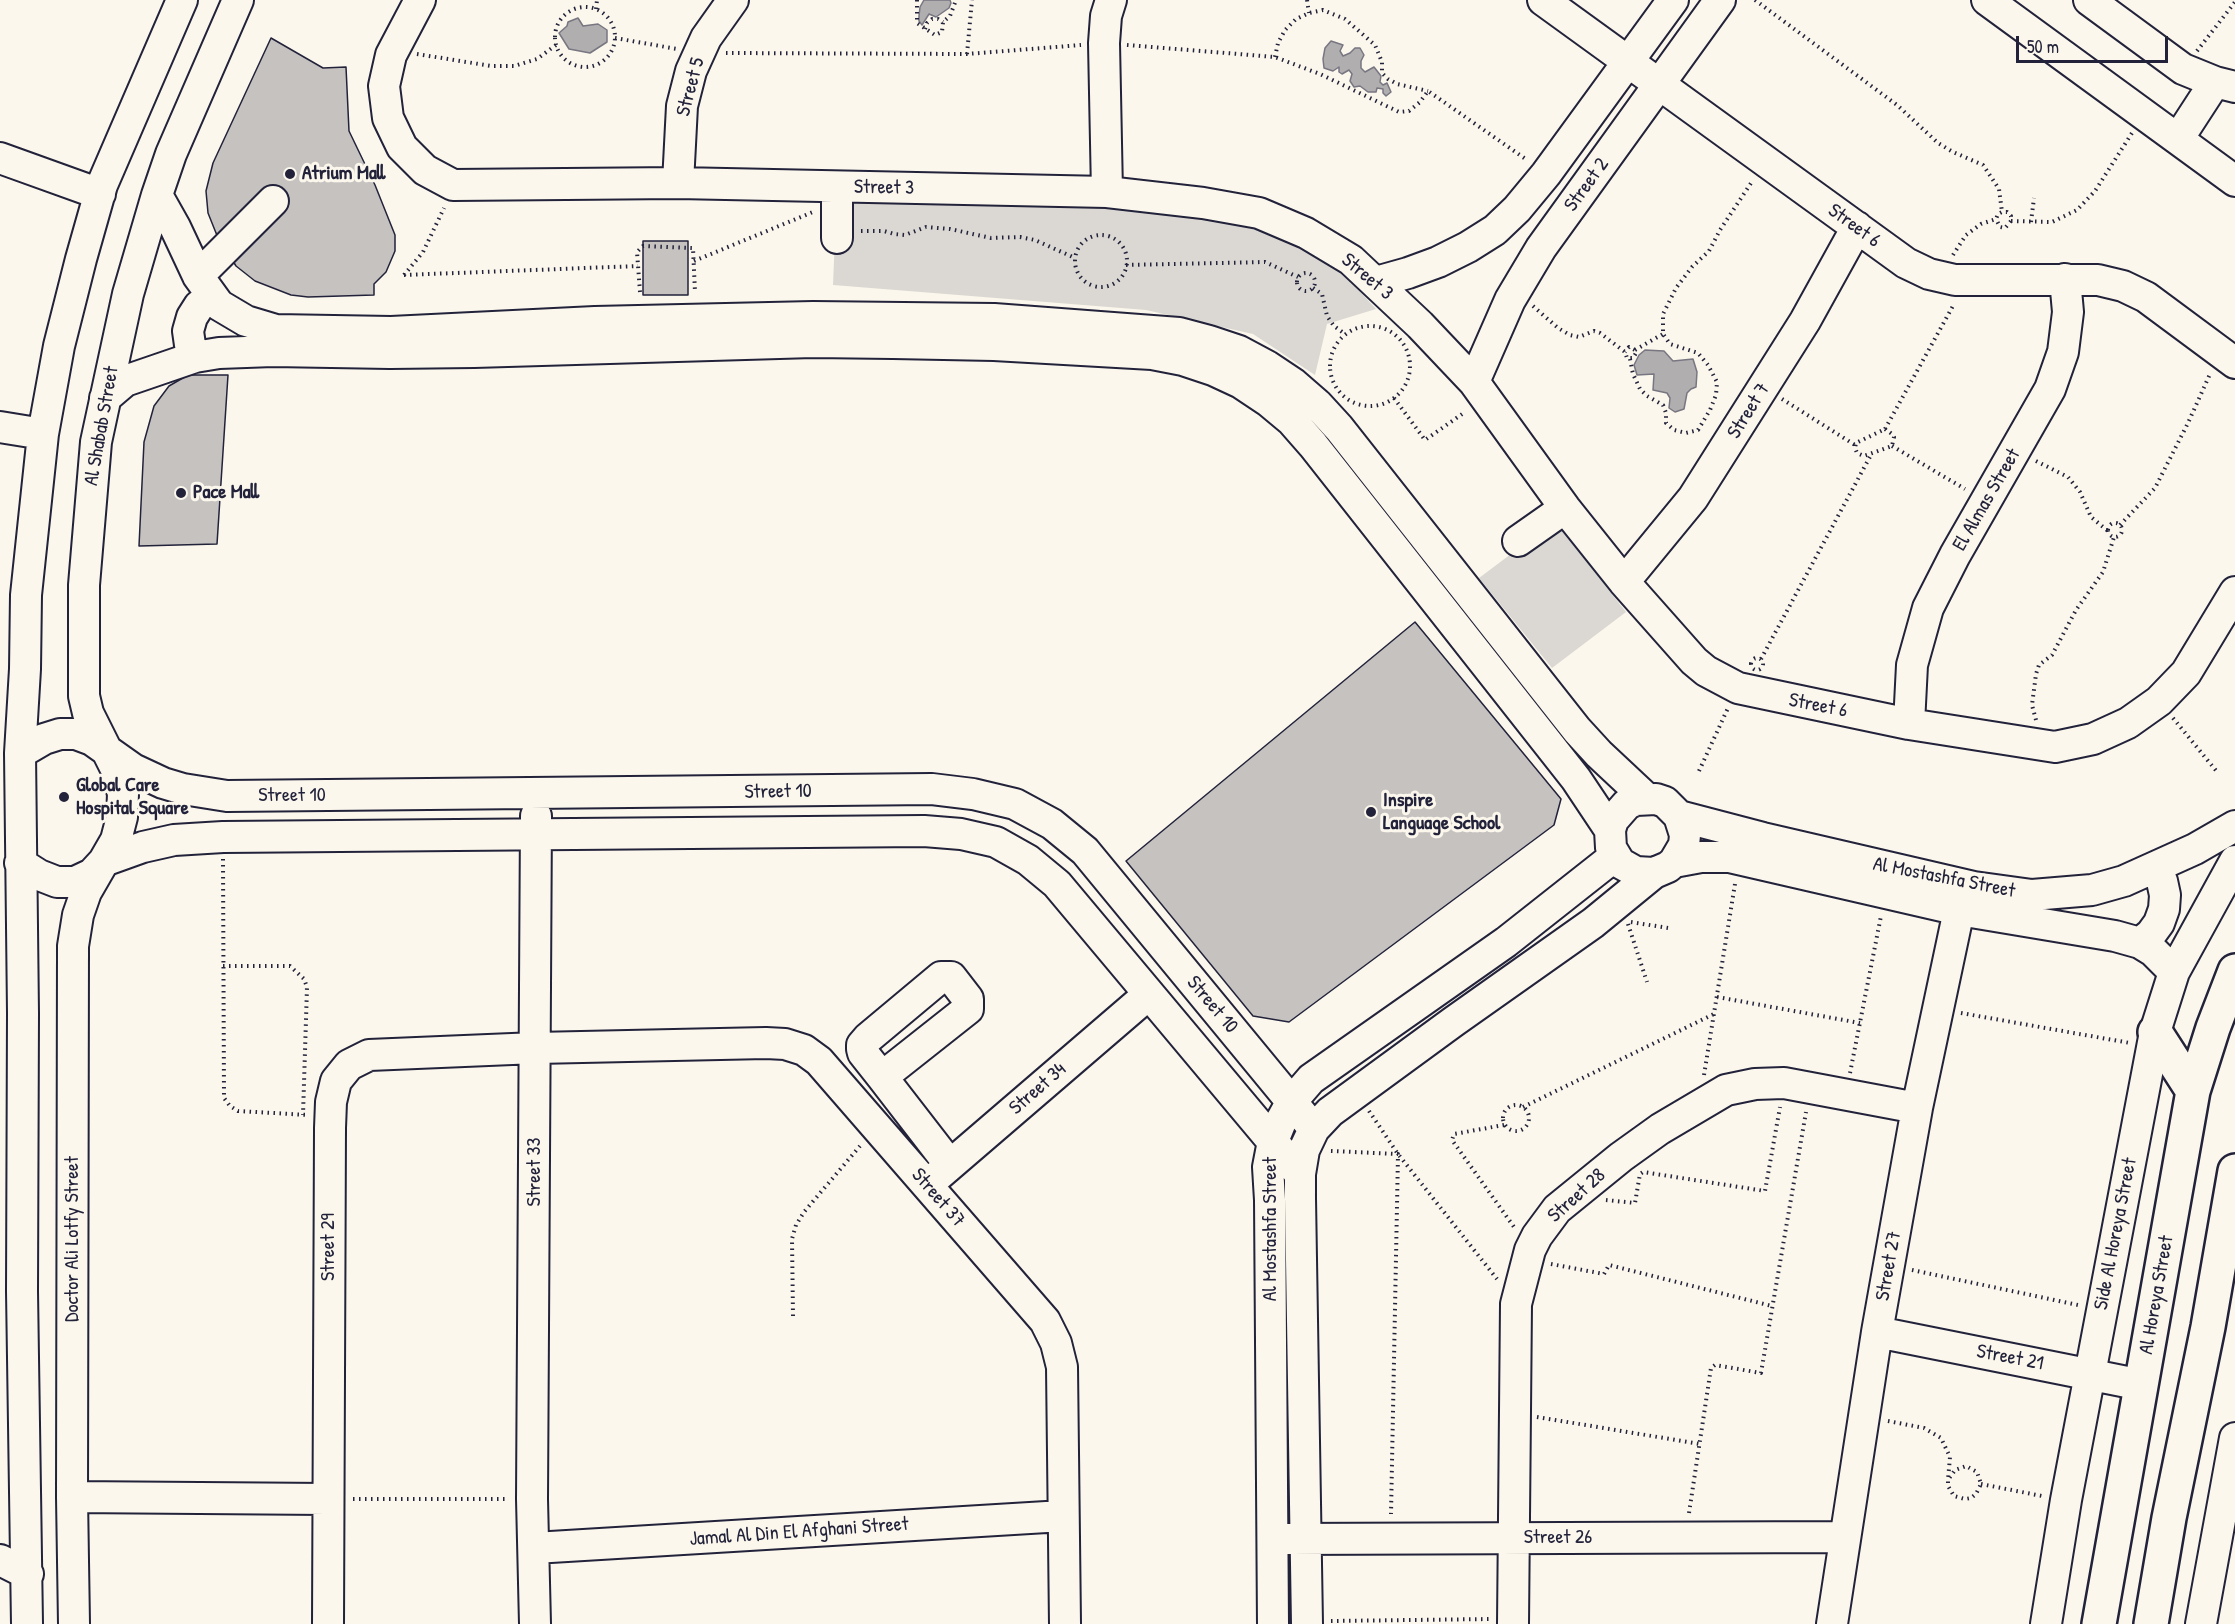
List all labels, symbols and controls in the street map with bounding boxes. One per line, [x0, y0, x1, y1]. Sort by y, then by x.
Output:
scale bar [2019, 24, 2170, 62]
text: 50 m [2027, 34, 2059, 59]
street label: Street 5 [672, 55, 710, 119]
street label: Street 2 [1560, 153, 1614, 217]
place label: Atrium Mall [302, 162, 385, 186]
marker: Atrium Mall [283, 167, 297, 181]
street label: Street 3 [854, 175, 914, 201]
street label: Street 6 [1823, 199, 1885, 253]
street label: Street 3 [1336, 248, 1398, 306]
street label: Al Shabab Street [80, 365, 124, 487]
street label: Street 7 [1723, 379, 1775, 443]
street label: El Almas Street [1948, 445, 2026, 555]
place label: Pace Mall [193, 481, 259, 505]
marker: Pace Mall [174, 486, 188, 500]
street label: Street 6 [1787, 689, 1849, 723]
place label: Global Care Hospital Square [76, 774, 189, 821]
street label: Street 10 [744, 779, 812, 805]
street label: Street 10 [258, 784, 326, 808]
place label: Inspire Language School [1383, 789, 1500, 836]
marker: Global Care Hospital Square [57, 790, 71, 804]
marker: Inspire Language School [1364, 805, 1378, 819]
street label: Al Mostashfa Street [1871, 852, 2017, 904]
street label: Street 10 [1181, 971, 1243, 1039]
street label: Street 34 [1005, 1058, 1071, 1120]
street label: Street 33 [523, 1137, 547, 1207]
street label: Doctor Ali Lotfy Street [61, 1156, 85, 1322]
street label: Side Al Horeya Street [2090, 1156, 2142, 1312]
street label: Al Mostashfa Street [1259, 1157, 1283, 1301]
street label: Street 37 [906, 1164, 970, 1232]
street label: Street 28 [1543, 1164, 1611, 1228]
street label: Street 29 [317, 1213, 341, 1281]
street label: Street 27 [1871, 1229, 1907, 1303]
street label: Al Horeya Street [2135, 1234, 2179, 1356]
street label: Street 21 [1974, 1340, 2046, 1376]
street label: Jamal Al Din El Afghani Street [689, 1512, 909, 1552]
street label: Street 26 [1524, 1526, 1592, 1550]

